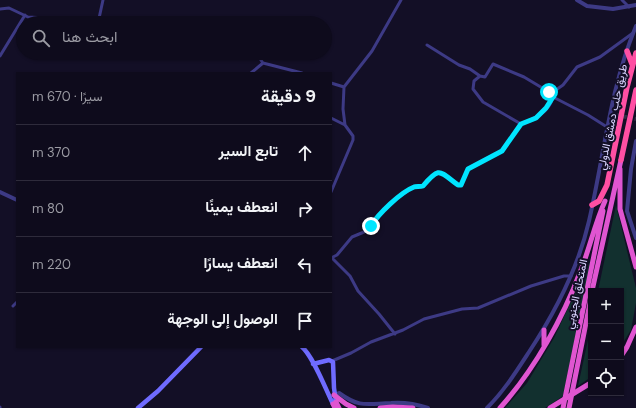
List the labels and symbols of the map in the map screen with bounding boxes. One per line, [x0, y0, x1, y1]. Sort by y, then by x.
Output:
street label: طريق حلب دمشق الدولي [594, 63, 633, 172]
route start [540, 83, 558, 101]
route end [362, 217, 380, 235]
street label: المتحلق الجنوبي [562, 258, 593, 331]

